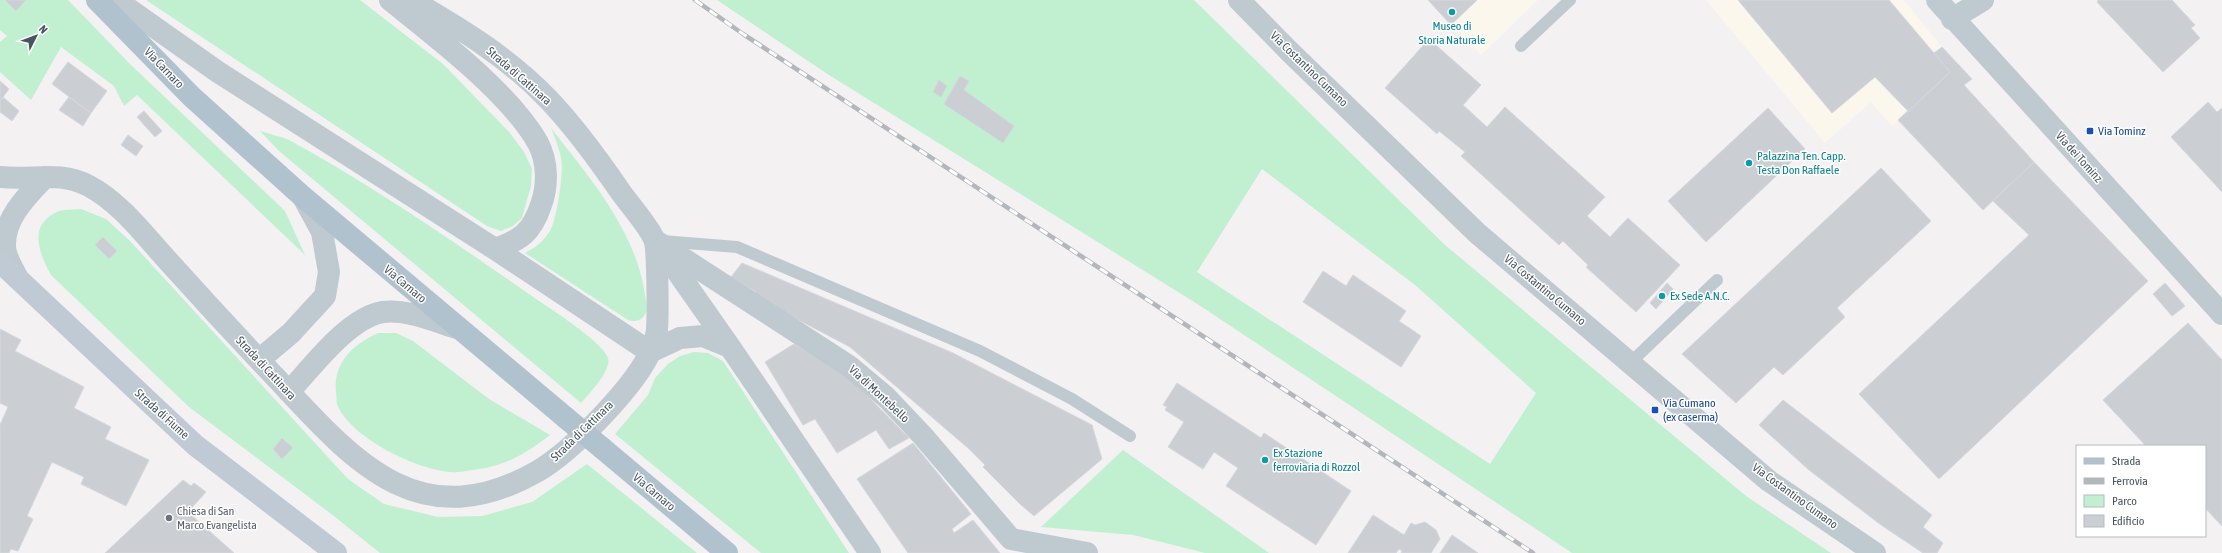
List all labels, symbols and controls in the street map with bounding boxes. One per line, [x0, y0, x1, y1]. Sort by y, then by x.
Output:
marker: Museo di Storia Naturale [1447, 7, 1457, 17]
north arrow [16, 16, 56, 56]
place label: Museo di Storia Naturale [1419, 19, 1485, 47]
text: N [37, 23, 50, 36]
street label: Via Costantino Cumano [1267, 28, 1351, 110]
street label: Strada di Cattinara [484, 44, 554, 108]
street label: Via Carnaro [141, 45, 187, 91]
place label: Via Tominz [2098, 124, 2146, 138]
marker: Via Tominz [2085, 126, 2095, 136]
street label: Via dei Tominz [2053, 129, 2106, 186]
place label: Palazzina Ten. Capp. Testa Don Raffaele [1757, 149, 1846, 177]
marker: Palazzina Ten. Capp. Testa Don Raffaele [1744, 158, 1754, 168]
street label: Via Costantino Cumano [1501, 252, 1589, 328]
street label: Via Carnaro [381, 262, 429, 306]
place label: Ex Sede A.N.C. [1670, 289, 1730, 303]
marker: Ex Sede A.N.C. [1657, 291, 1667, 301]
street label: Strada di Cattinara [233, 333, 299, 403]
street label: Via di Montebello [846, 363, 912, 426]
street label: Strada di Fiume [132, 386, 192, 442]
place label: Via Cumano (ex caserma) [1663, 396, 1718, 424]
street label: Strada di Cattinara [548, 398, 616, 464]
marker: Via Cumano (ex caserma) [1650, 405, 1660, 415]
legend [2076, 445, 2206, 537]
place label: Ex Stazione ferroviaria di Rozzol [1273, 446, 1361, 474]
text: Strada [2112, 454, 2141, 468]
marker: Ex Stazione ferroviaria di Rozzol [1260, 455, 1270, 465]
street label: Via Costantino Cumano [1750, 460, 1841, 532]
street label: Via Carnaro [630, 470, 678, 514]
text: Ferrovia [2112, 474, 2148, 488]
text: Parco [2112, 494, 2137, 508]
place label: Chiesa di San Marco Evangelista [177, 504, 257, 532]
marker: Chiesa di San Marco Evangelista [164, 513, 174, 523]
text: Edificio [2112, 514, 2145, 528]

